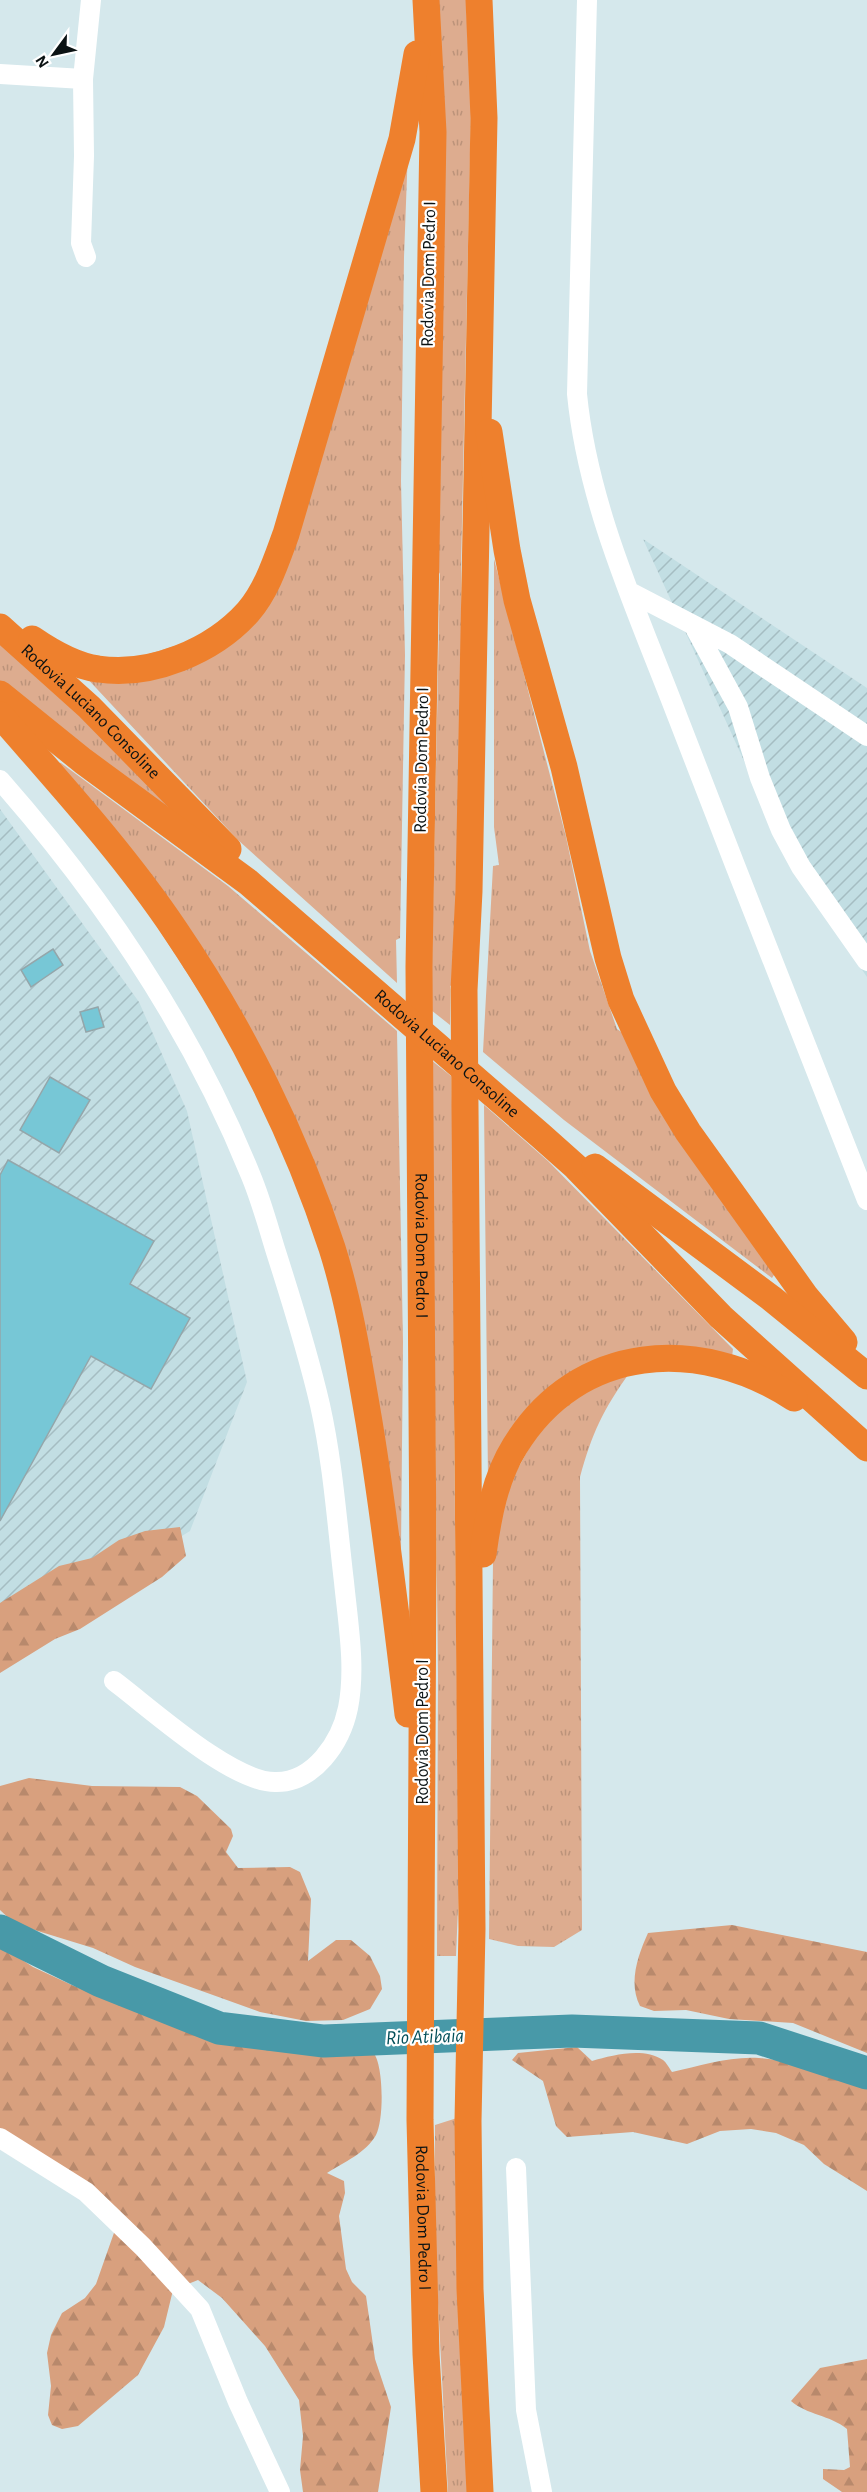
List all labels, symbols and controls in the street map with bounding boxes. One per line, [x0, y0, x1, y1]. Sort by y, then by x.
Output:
north arrow [24, 24, 84, 84]
text: N [33, 53, 52, 71]
street label: Rodovia Dom Pedro I [419, 201, 439, 347]
street label: Rodovia Luciano Consoline [17, 641, 163, 783]
street label: Rodovia Dom Pedro I [412, 687, 432, 833]
street label: Rodovia Luciano Consoline [371, 986, 523, 1122]
street label: Rodovia Dom Pedro I [411, 1173, 430, 1319]
street label: Rodovia Dom Pedro I [414, 1659, 432, 1805]
water label: Rio Atibaia [385, 2026, 465, 2048]
street label: Rodovia Dom Pedro I [412, 2145, 433, 2291]

